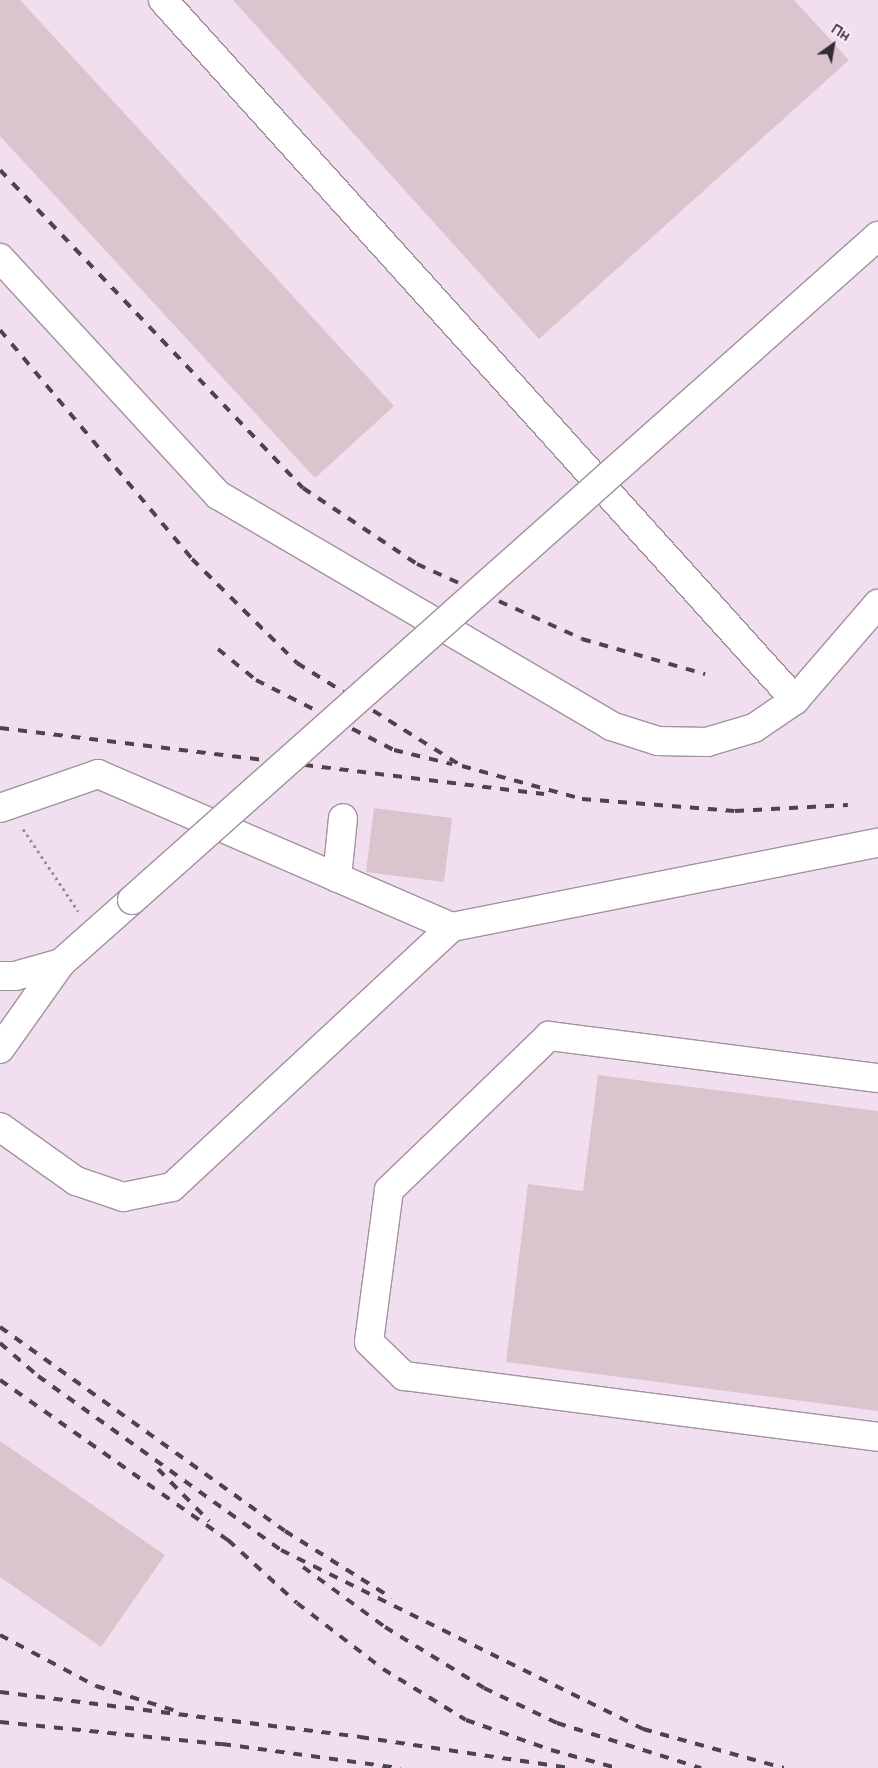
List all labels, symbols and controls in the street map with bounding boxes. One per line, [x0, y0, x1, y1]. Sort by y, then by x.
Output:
text: Пн [828, 19, 854, 45]
north arrow [808, 20, 858, 70]

